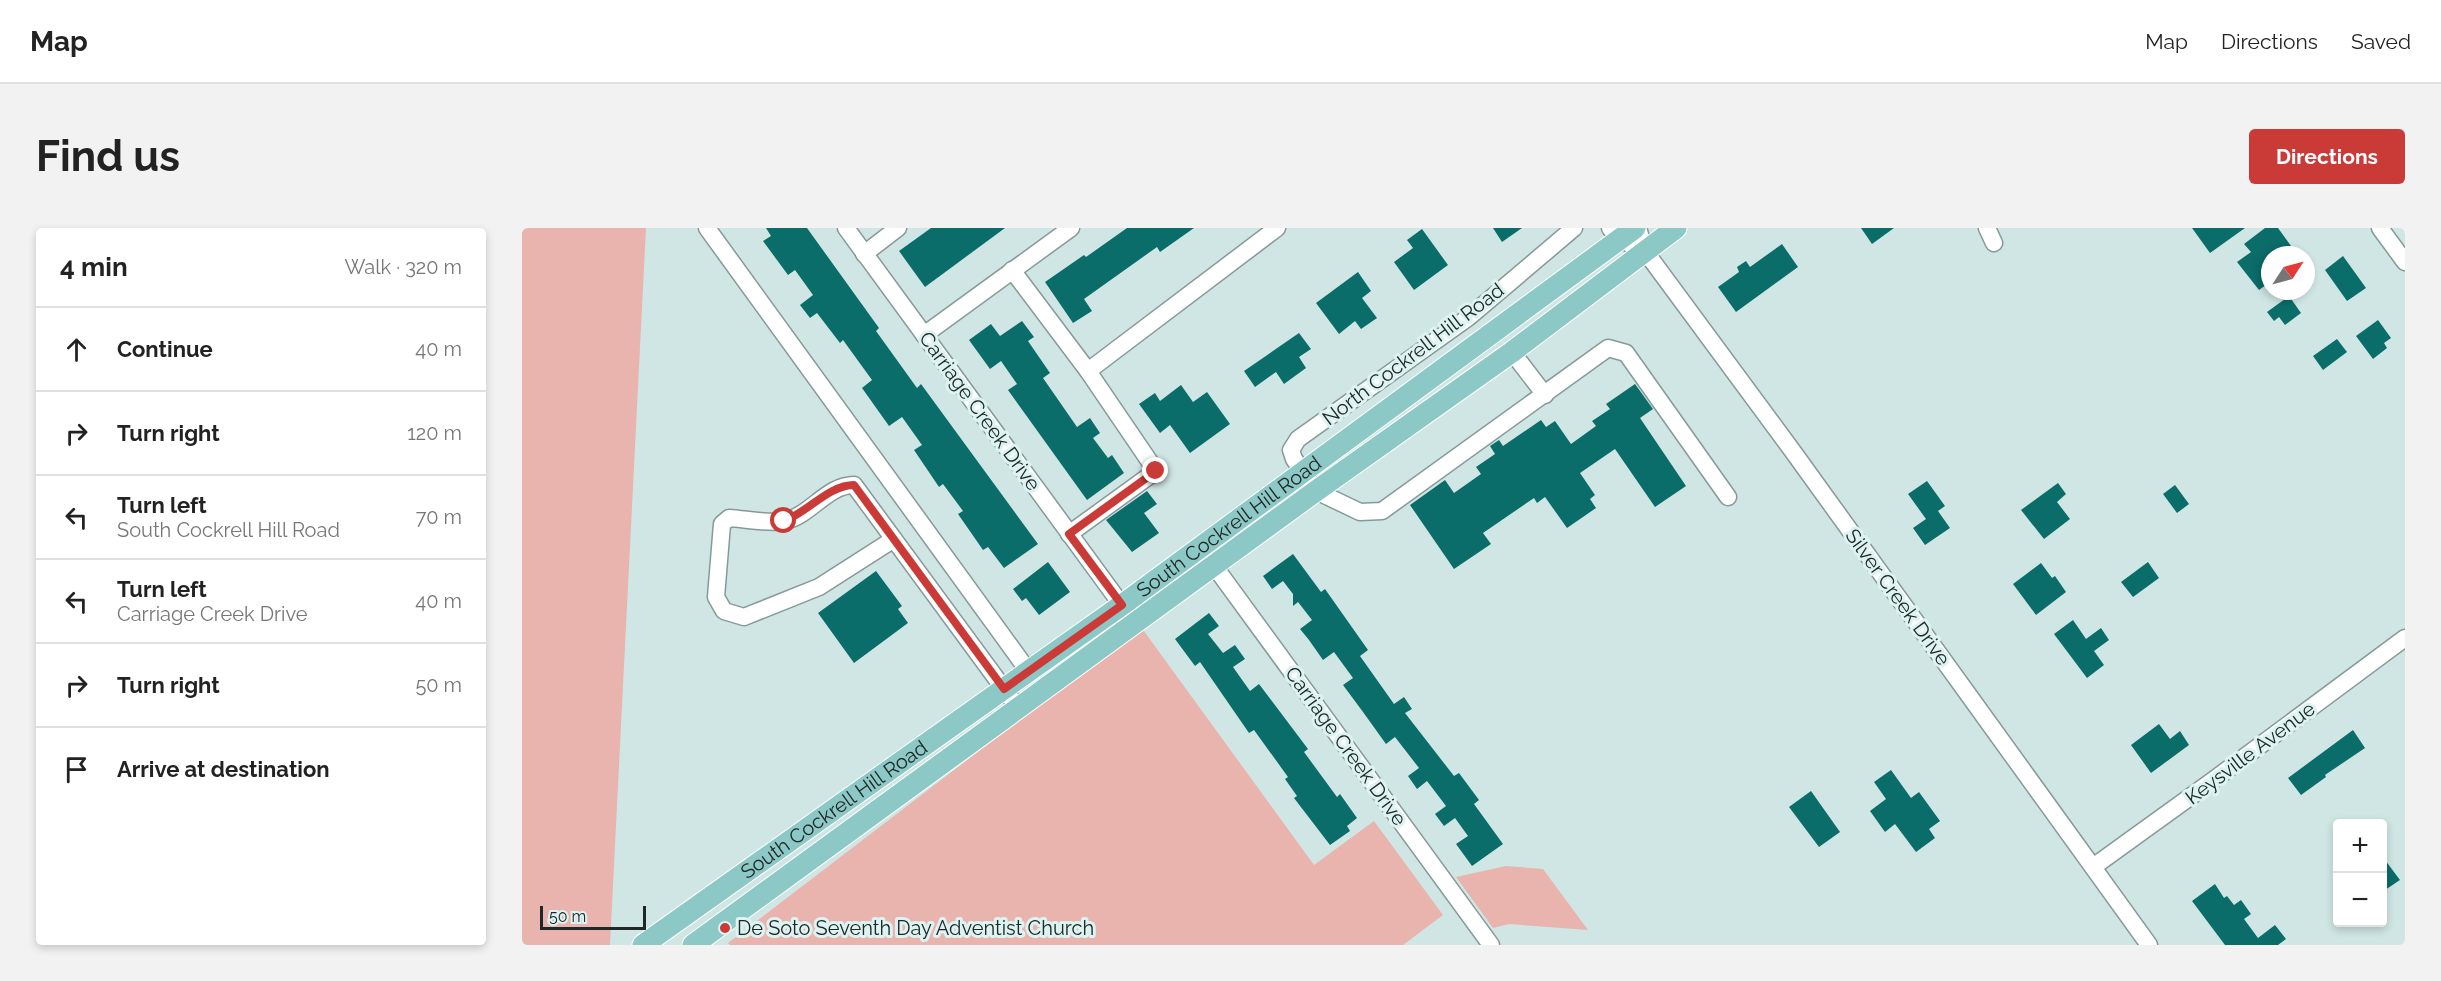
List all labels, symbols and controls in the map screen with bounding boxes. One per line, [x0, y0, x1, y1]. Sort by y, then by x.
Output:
text: Map [30, 25, 88, 58]
text: Map [2145, 29, 2188, 54]
text: Directions [2221, 29, 2318, 54]
text: Saved [2351, 29, 2411, 54]
button: Directions [2249, 129, 2405, 184]
text: Find us [36, 132, 180, 181]
north arrow [2261, 246, 2315, 300]
text: 4 min [60, 252, 128, 282]
text: Walk · 320 m [344, 255, 462, 279]
street label: North Cockrell Hill Road [1317, 278, 1509, 430]
street label: Carriage Creek Drive [914, 327, 1046, 495]
icon: ahead [60, 333, 93, 366]
text: Continue [117, 336, 213, 362]
text: 40 m [415, 337, 462, 361]
icon: right [60, 417, 93, 450]
text: Turn right [117, 420, 220, 446]
text: 120 m [407, 421, 462, 445]
street label: South Cockrell Hill Road [1132, 451, 1326, 602]
route end [1142, 457, 1168, 483]
text: Turn left [117, 492, 207, 518]
icon: left [60, 501, 93, 534]
text: 70 m [416, 505, 462, 529]
route start [770, 507, 796, 533]
text: South Cockrell Hill Road [117, 518, 340, 542]
street label: Silver Creek Drive [1841, 524, 1956, 670]
text: Turn left [117, 576, 207, 602]
icon: left [60, 585, 93, 618]
text: 40 m [415, 589, 462, 613]
text: Carriage Creek Drive [117, 602, 307, 626]
street label: Carriage Creek Drive [1280, 662, 1412, 830]
icon: right [60, 669, 93, 702]
text: Turn right [117, 672, 220, 698]
text: 50 m [415, 673, 462, 697]
street label: Keysville Avenue [2180, 696, 2320, 810]
street label: South Cockrell Hill Road [736, 735, 932, 884]
icon: arrive [60, 753, 93, 786]
text: Arrive at destination [117, 756, 330, 782]
map controls [2333, 819, 2387, 927]
button: + [2333, 819, 2387, 873]
button: − [2333, 873, 2387, 927]
scale bar [540, 903, 646, 930]
text: 50 m [549, 907, 586, 926]
place label: De Soto Seventh Day Adventist Church [737, 916, 1094, 940]
marker: De Soto Seventh Day Adventist Church [718, 921, 732, 935]

